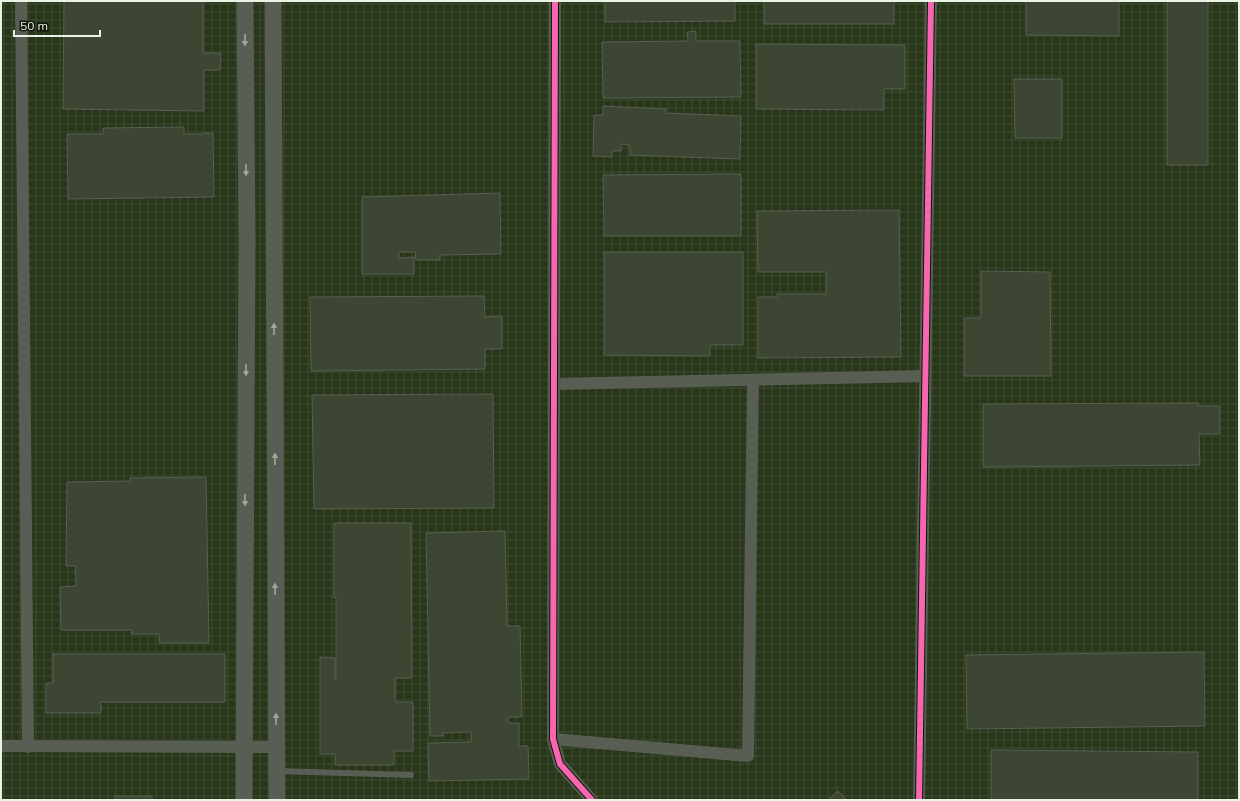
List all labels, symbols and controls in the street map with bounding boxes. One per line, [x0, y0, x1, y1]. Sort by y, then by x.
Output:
scale bar [14, 12, 100, 38]
text: 50 m [20, 18, 48, 33]
one-way arrow [242, 34, 249, 46]
one-way arrow [243, 164, 249, 177]
one-way arrow [271, 322, 277, 335]
one-way arrow [243, 364, 249, 377]
one-way arrow [272, 452, 278, 465]
one-way arrow [242, 494, 248, 507]
one-way arrow [272, 582, 278, 595]
one-way arrow [273, 712, 279, 725]

